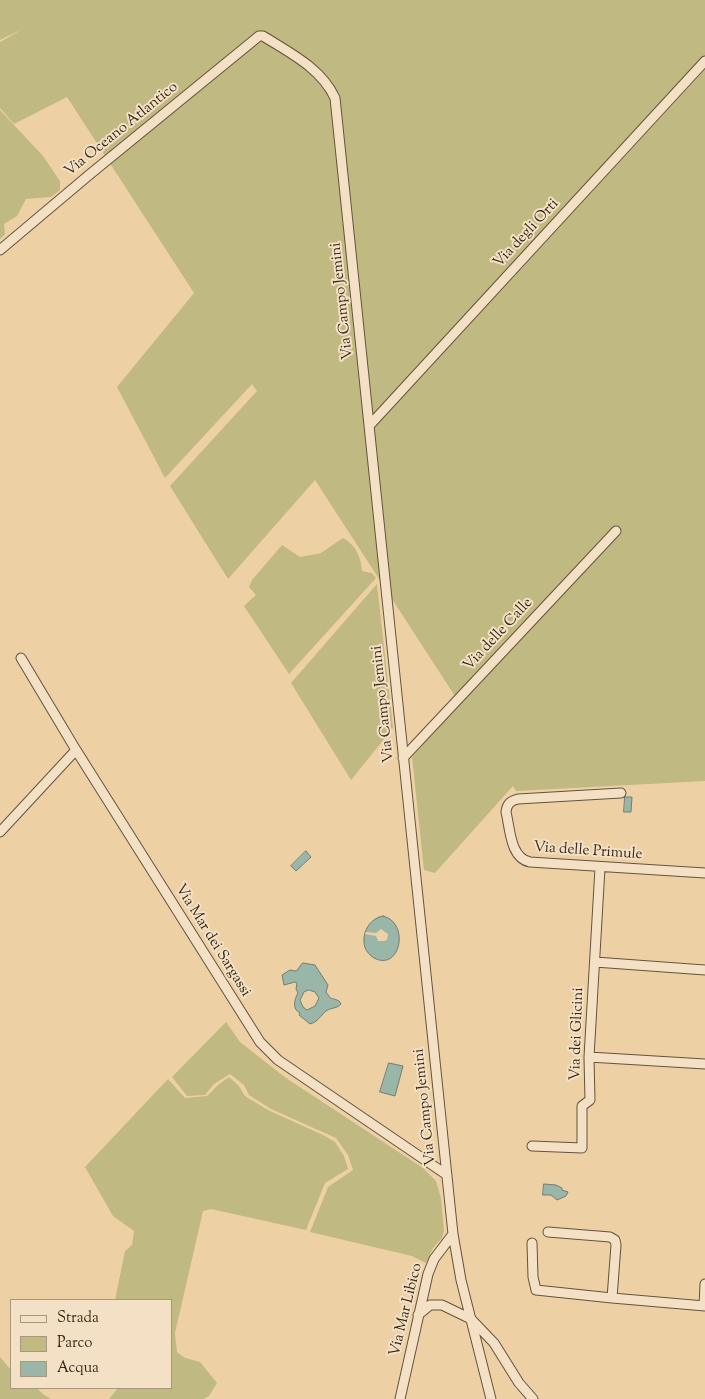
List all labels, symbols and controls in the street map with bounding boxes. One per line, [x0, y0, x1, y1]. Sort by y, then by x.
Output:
street label: Via Oceano Atlantico [62, 79, 182, 181]
street label: Via degli Orti [491, 196, 563, 272]
street label: Via Campo Jemini [328, 242, 358, 360]
street label: Via delle Calle [461, 595, 537, 675]
street label: Via Campo Jemini [369, 645, 399, 763]
street label: Via delle Primule [533, 839, 643, 865]
street label: Via Mar dei Sargassi [170, 881, 254, 1001]
street label: Via dei Glicini [567, 987, 589, 1081]
street label: Via Campo Jemini [411, 1048, 441, 1166]
street label: Via Mar Libico [387, 1262, 427, 1358]
legend [10, 1299, 172, 1389]
text: Strada [57, 1308, 99, 1329]
text: Parco [57, 1333, 93, 1354]
text: Acqua [57, 1358, 99, 1379]

